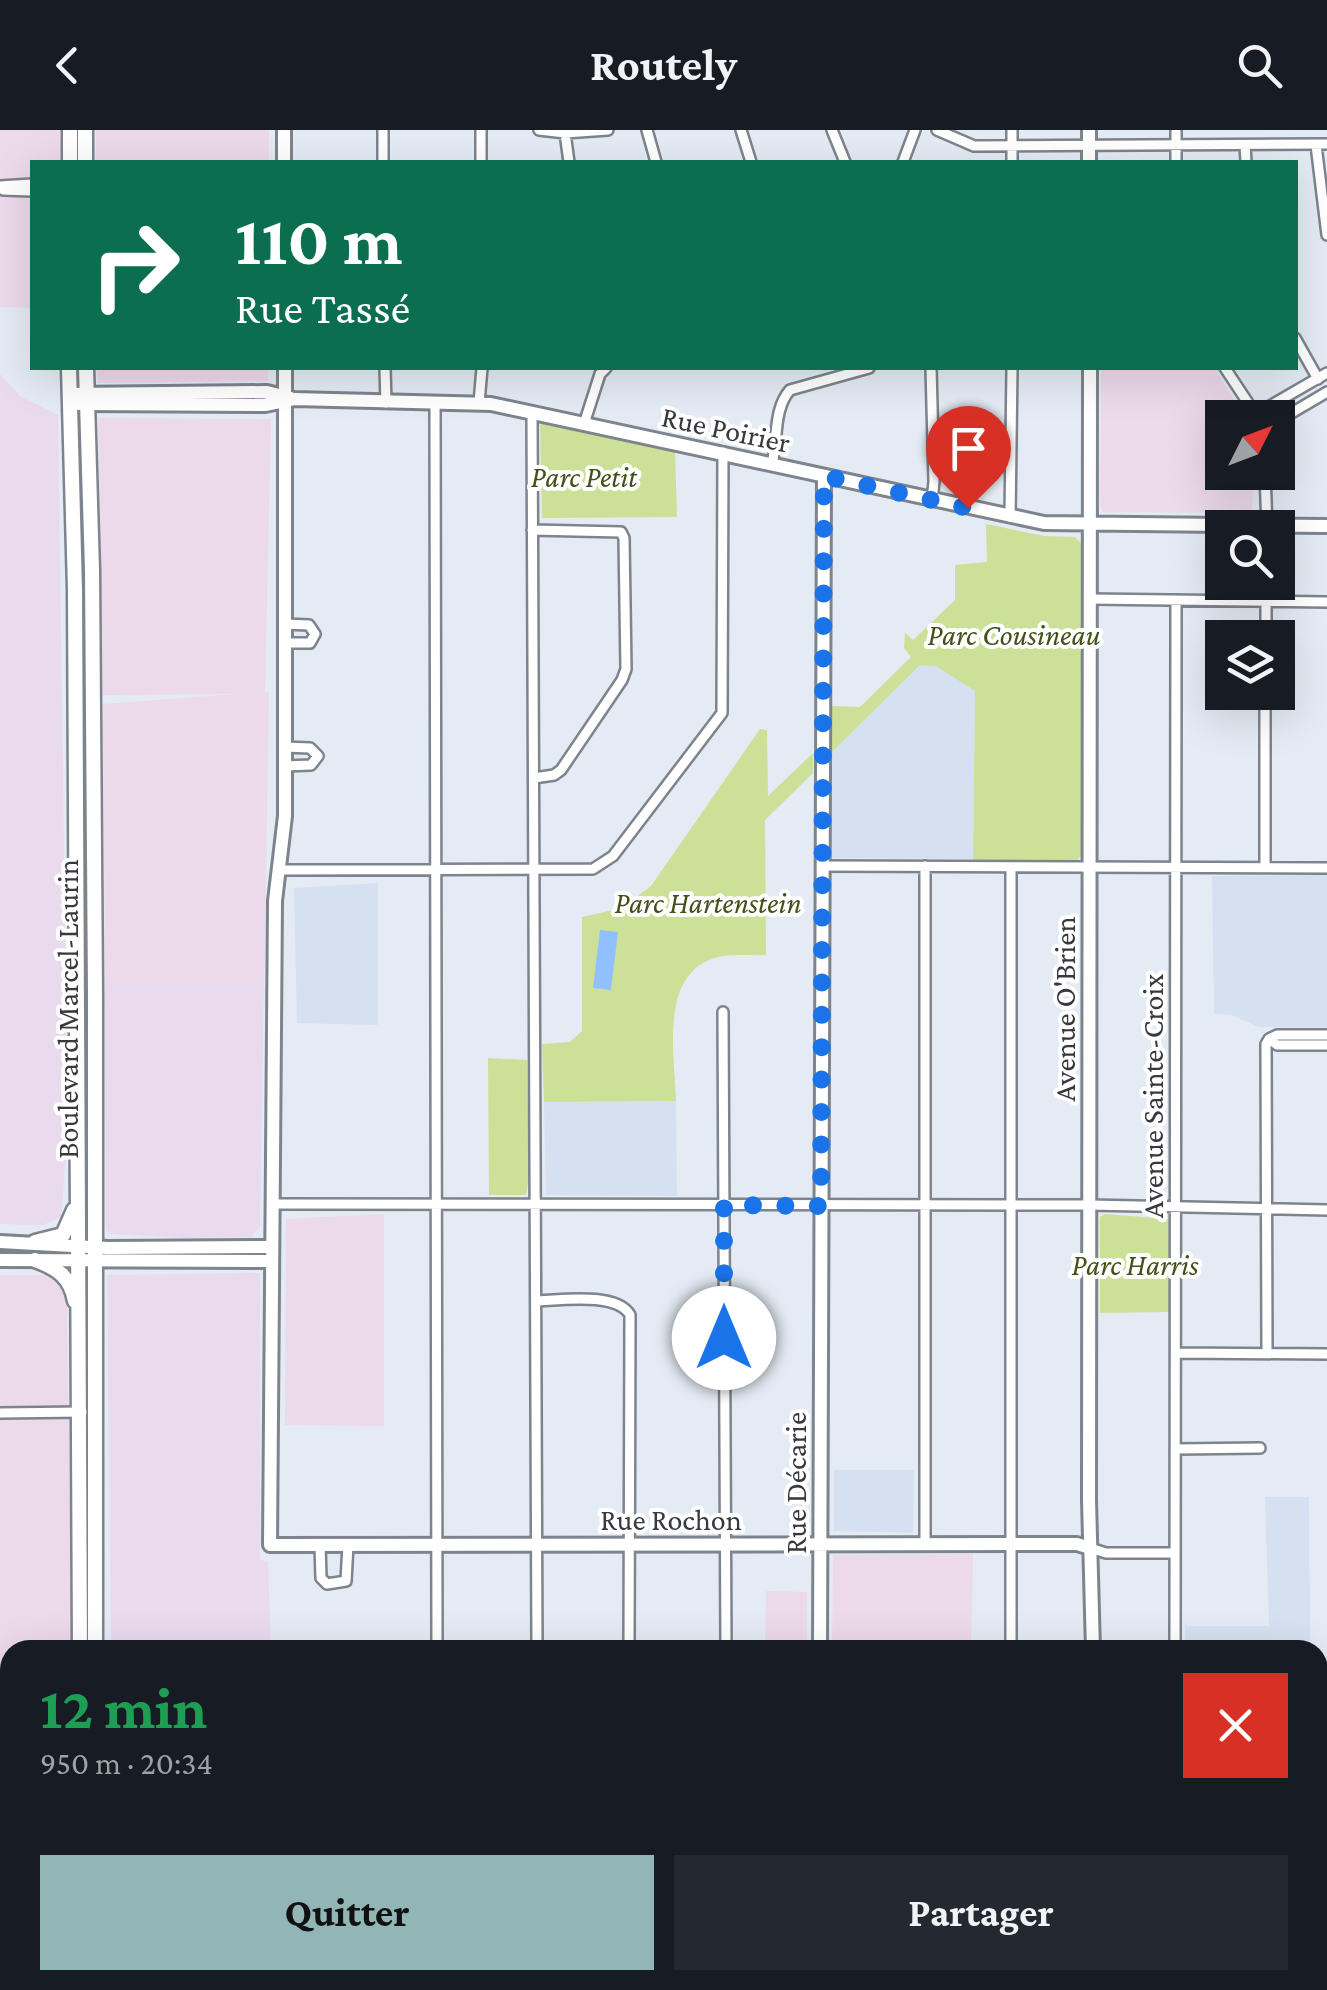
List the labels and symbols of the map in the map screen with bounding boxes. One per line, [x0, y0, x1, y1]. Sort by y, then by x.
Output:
street label: Rue Poirier [659, 399, 794, 459]
north arrow [1205, 400, 1295, 490]
pin [926, 406, 1011, 509]
park label: Parc Petit [531, 460, 638, 493]
park label: Parc Cousineau [927, 618, 1101, 651]
street label: Boulevard Marcel-Laurin [51, 859, 84, 1159]
park label: Parc Hartenstein [614, 886, 802, 919]
street label: Avenue O'Brien [1048, 916, 1081, 1102]
street label: Avenue Sainte-Croix [1136, 974, 1169, 1218]
park label: Parc Harris [1072, 1248, 1199, 1281]
position arrow [672, 1286, 776, 1390]
street label: Rue Décarie [779, 1412, 812, 1554]
street label: Rue Rochon [600, 1503, 742, 1536]

